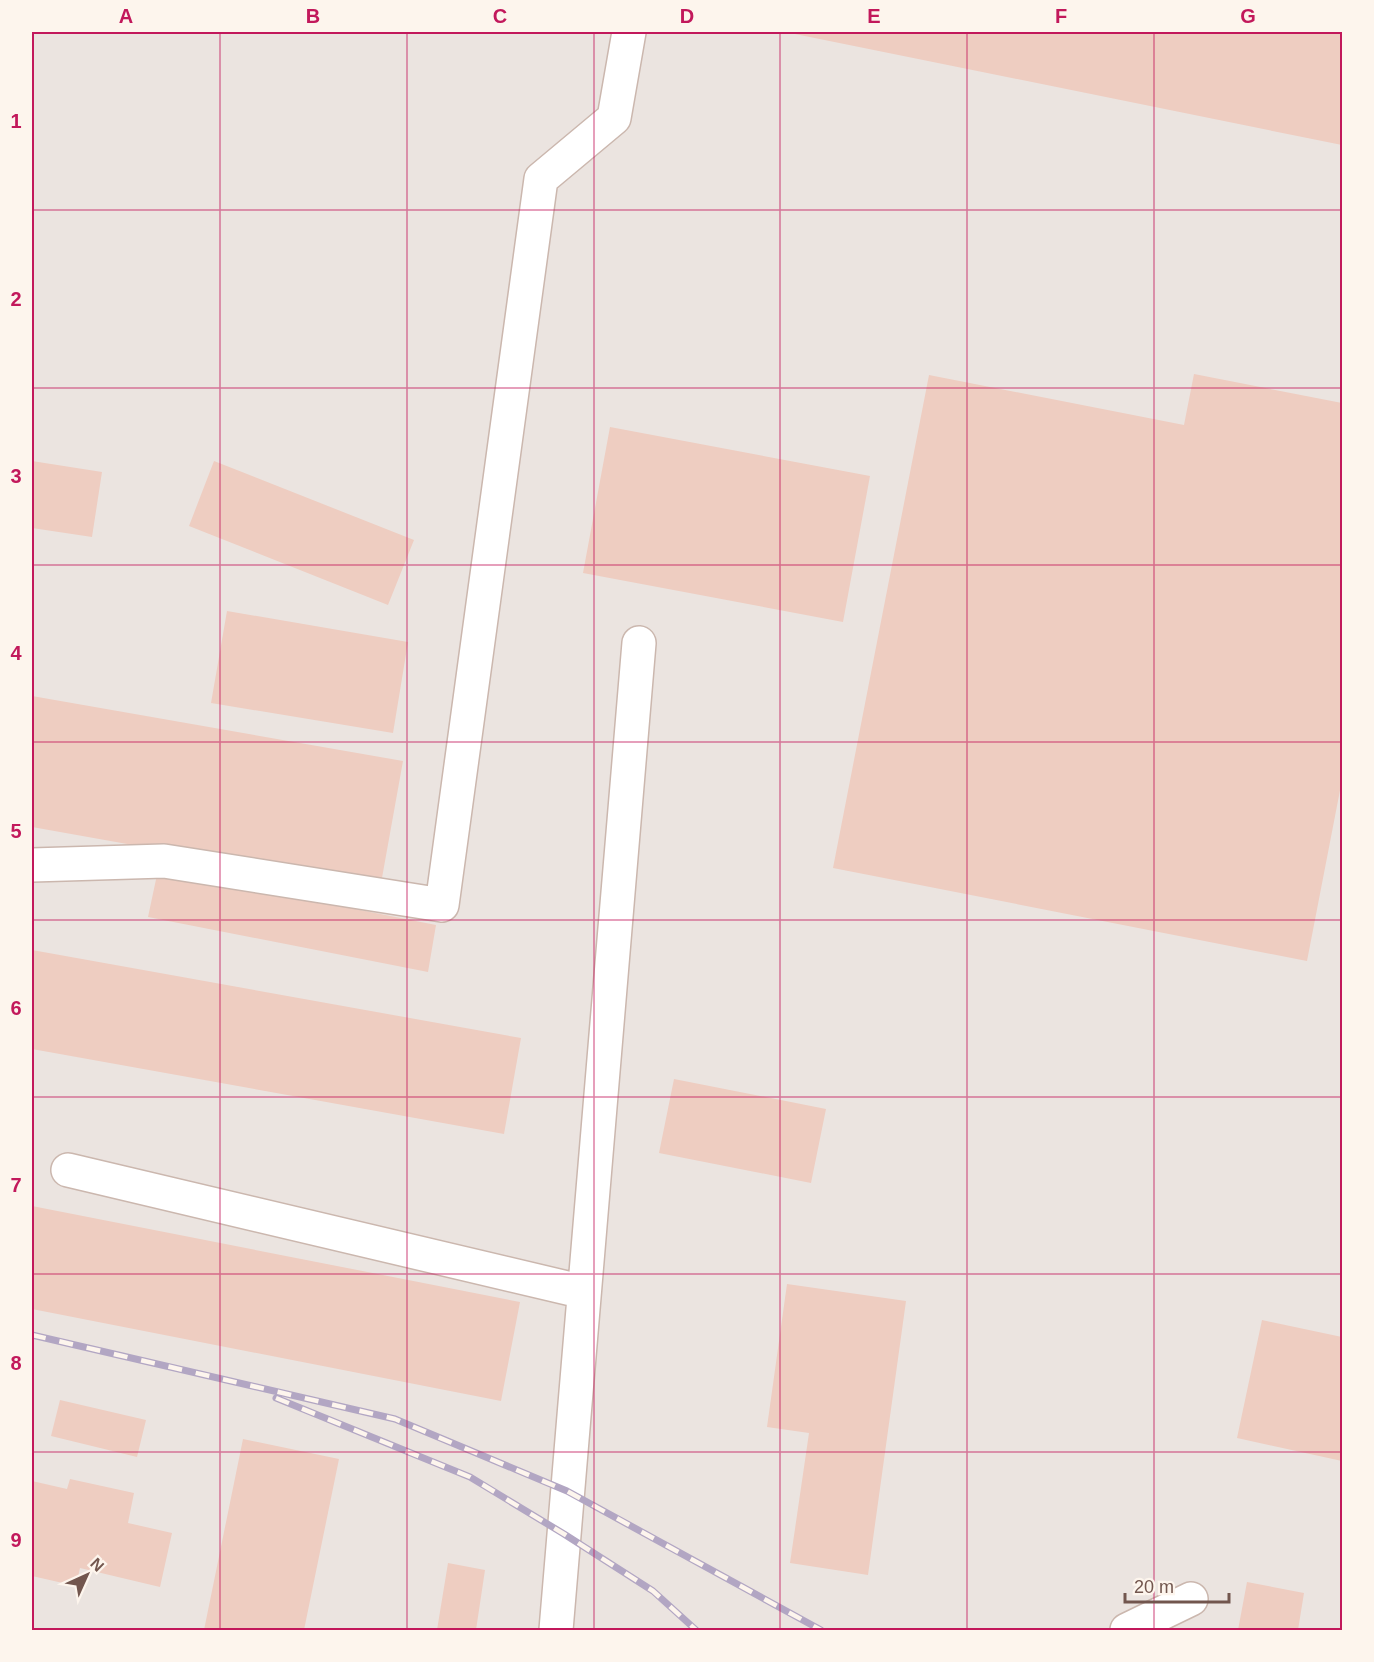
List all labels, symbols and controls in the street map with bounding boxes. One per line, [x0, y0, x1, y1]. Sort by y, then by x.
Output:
text: A [119, 5, 133, 27]
text: B [306, 5, 320, 27]
text: C [493, 5, 507, 27]
text: D [680, 5, 694, 27]
text: E [867, 5, 881, 27]
text: F [1055, 5, 1067, 27]
text: G [1240, 5, 1256, 27]
text: 1 [10, 110, 22, 132]
text: 2 [10, 288, 22, 310]
text: 3 [10, 465, 22, 487]
text: 4 [10, 642, 22, 664]
text: 5 [10, 820, 22, 842]
text: 6 [10, 997, 22, 1019]
text: 7 [10, 1174, 22, 1196]
text: 8 [10, 1352, 22, 1374]
text: 9 [10, 1529, 22, 1551]
north arrow [57, 1545, 117, 1605]
text: N [87, 1555, 107, 1575]
scale bar [1125, 1566, 1228, 1604]
text: 20 m [1134, 1577, 1174, 1597]

